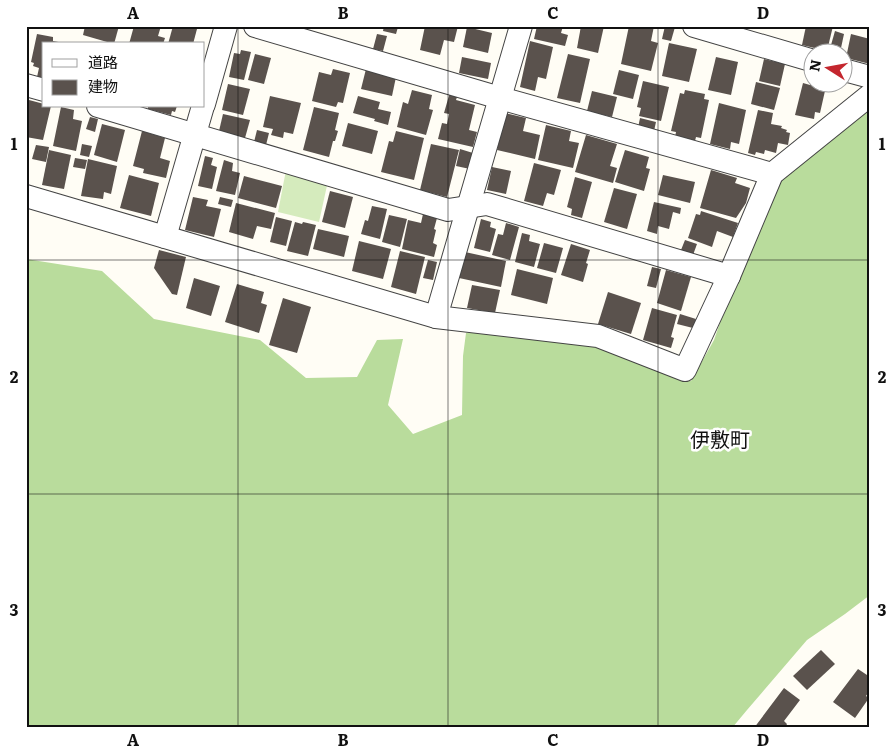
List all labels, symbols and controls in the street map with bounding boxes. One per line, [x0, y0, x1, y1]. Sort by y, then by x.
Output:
text: A [127, 0, 139, 24]
text: B [337, 0, 349, 24]
text: C [547, 0, 559, 24]
text: D [757, 0, 769, 24]
legend [42, 42, 205, 108]
north arrow [804, 42, 854, 92]
text: 道路 [88, 50, 118, 73]
text: N [803, 57, 825, 73]
text: 建物 [88, 74, 118, 97]
text: 1 [11, 131, 18, 155]
text: 1 [879, 131, 886, 155]
text: 2 [10, 364, 19, 388]
text: 2 [878, 364, 887, 388]
district label: 伊敷町 [690, 423, 750, 453]
text: 3 [10, 597, 19, 621]
text: 3 [878, 597, 887, 621]
text: A [127, 727, 139, 751]
text: B [337, 727, 349, 751]
text: C [547, 727, 559, 751]
text: D [757, 727, 769, 751]

